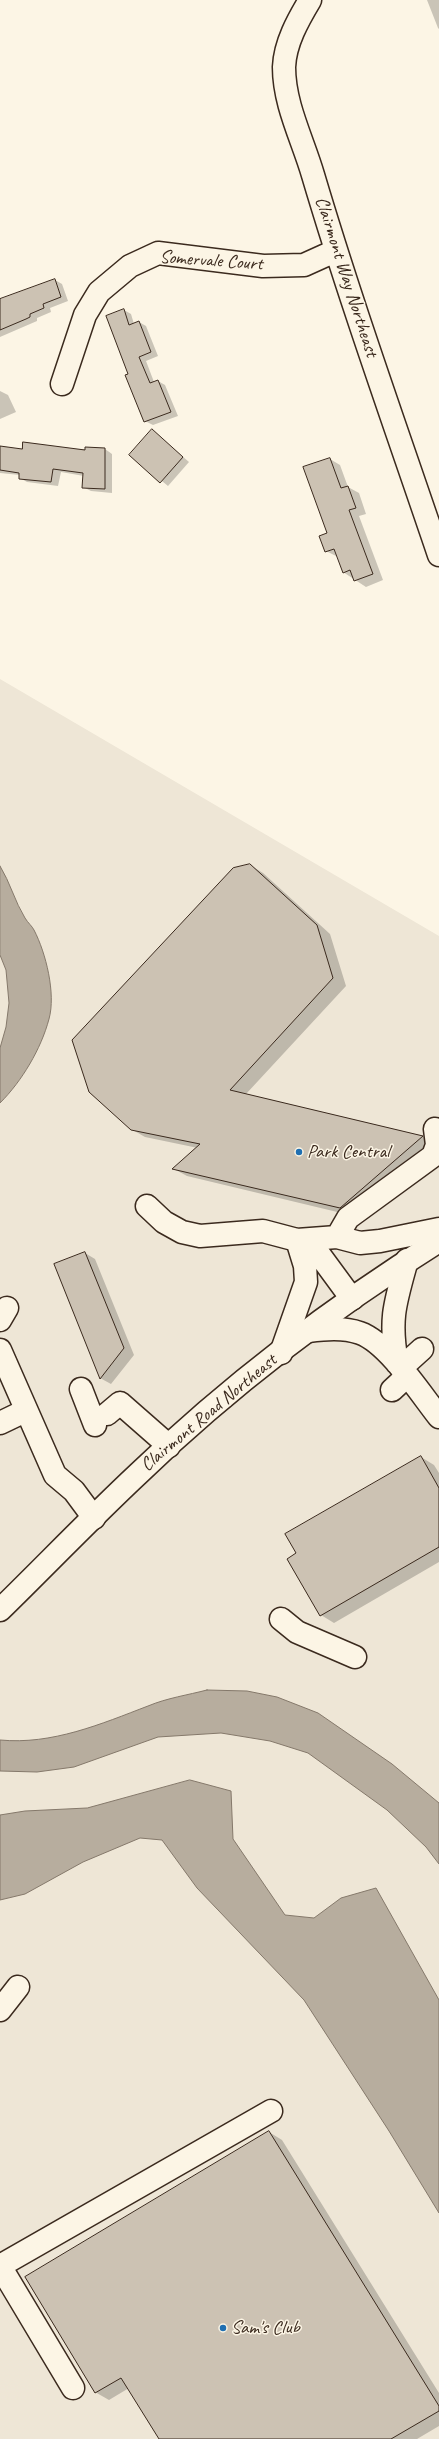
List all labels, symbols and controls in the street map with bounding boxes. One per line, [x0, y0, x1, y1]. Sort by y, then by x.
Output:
street label: Clairmont Way Northeast [309, 194, 383, 360]
street label: Somervale Court [159, 246, 263, 276]
place label: Park Central [307, 1141, 389, 1163]
marker: Park Central [294, 1147, 304, 1157]
street label: Clairmont Road Northeast [136, 1349, 282, 1477]
place label: Sam's Club [231, 2317, 300, 2339]
marker: Sam's Club [218, 2323, 228, 2333]

